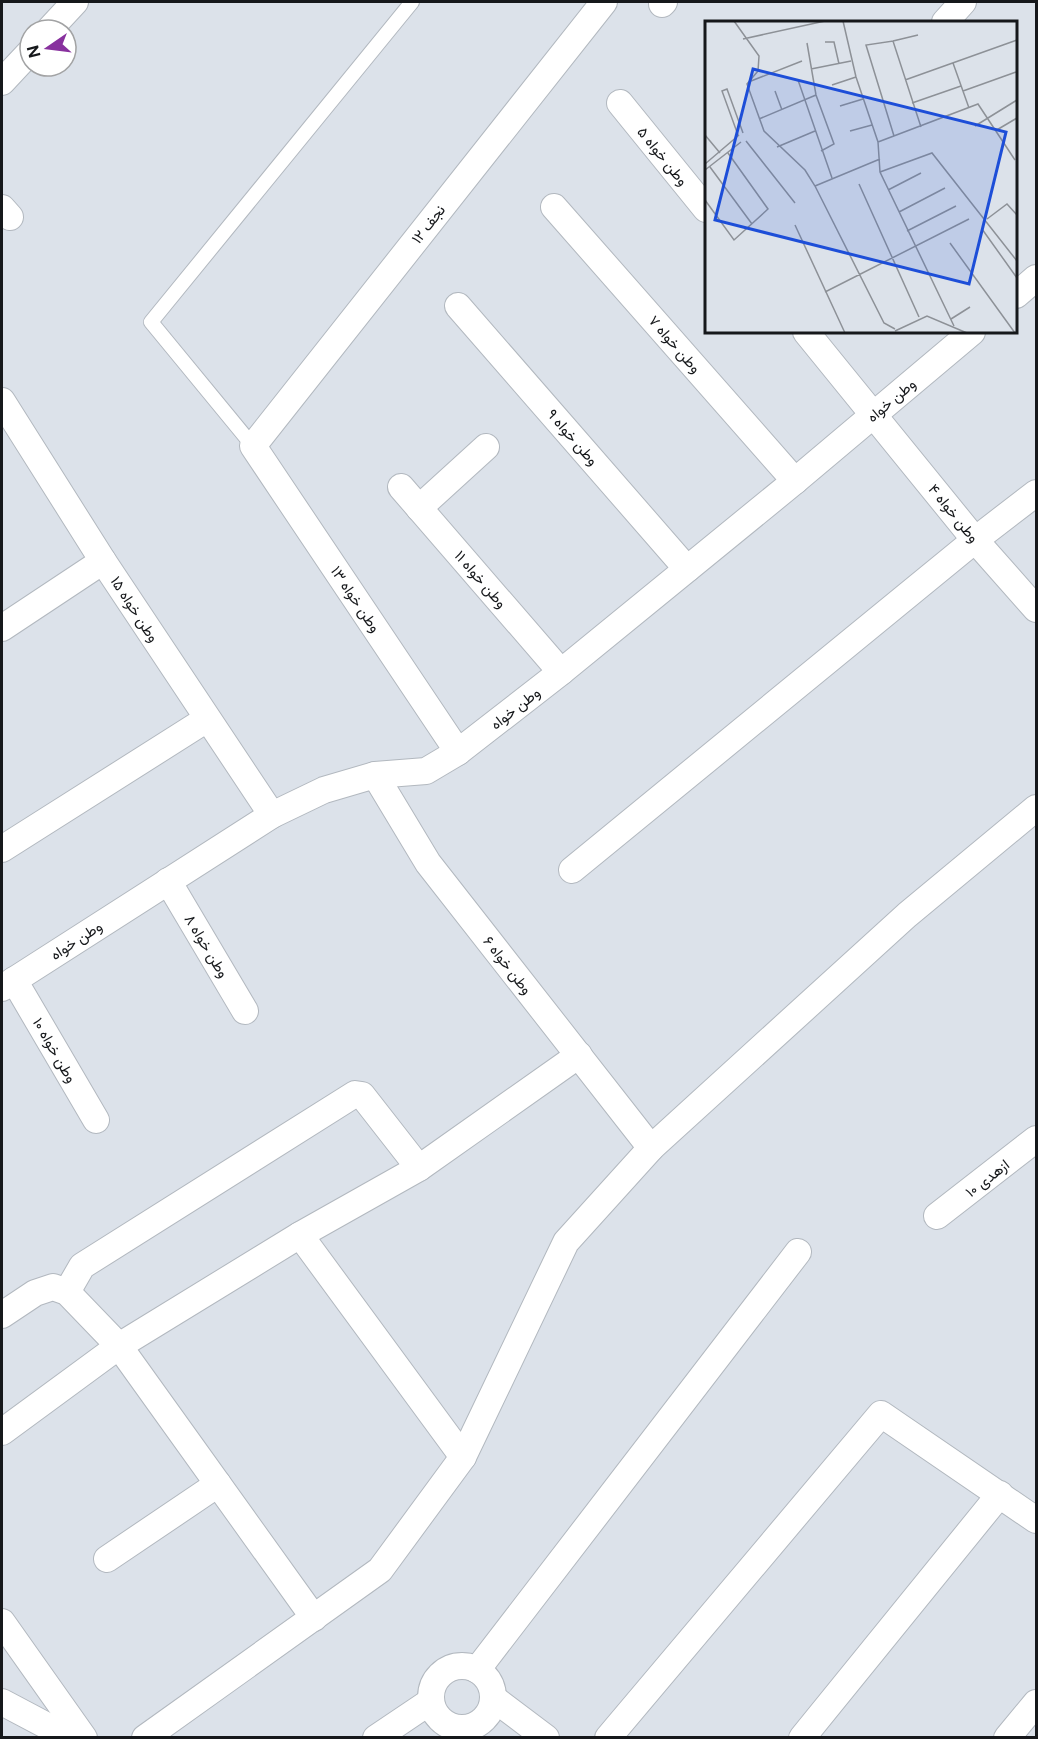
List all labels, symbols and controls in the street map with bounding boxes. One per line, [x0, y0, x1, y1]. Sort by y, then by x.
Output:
north arrow [18, 18, 78, 78]
inset map [705, 21, 1017, 333]
text: N [23, 43, 45, 60]
street label: وطن خواه ۵ [633, 123, 692, 190]
street label: نجف ۱۲ [408, 201, 449, 247]
street label: وطن خواه ۷ [644, 312, 705, 378]
street label: وطن خواه [863, 375, 920, 427]
street label: وطن خواه ۹ [542, 405, 602, 470]
street label: وطن خواه ۴ [924, 480, 983, 547]
street label: وطن خواه ۱۱ [450, 547, 511, 612]
street label: وطن خواه ۱۳ [326, 563, 384, 636]
street label: وطن خواه ۱۵ [106, 573, 163, 646]
street label: وطن خواه [487, 683, 544, 734]
street label: وطن خواه ۸ [180, 911, 232, 982]
street label: وطن خواه [47, 917, 106, 965]
street label: وطن خواه ۶ [478, 933, 536, 999]
street label: وطن خواه ۱۰ [28, 1014, 80, 1087]
street label: ازهدی ۱۰ [962, 1156, 1013, 1202]

